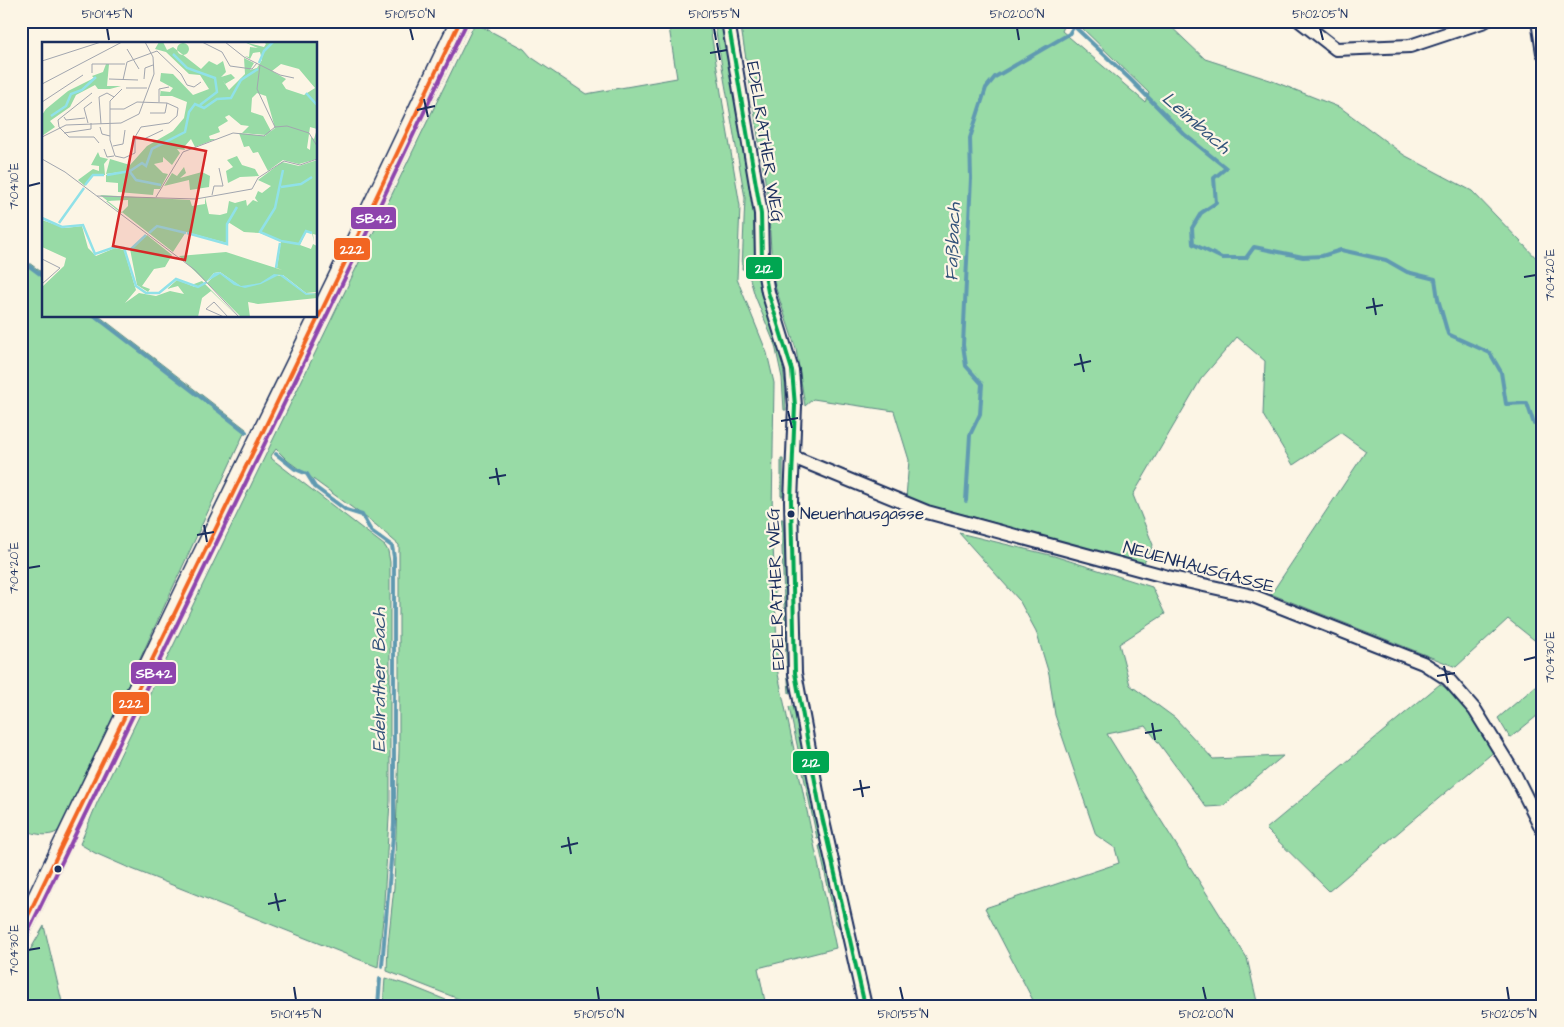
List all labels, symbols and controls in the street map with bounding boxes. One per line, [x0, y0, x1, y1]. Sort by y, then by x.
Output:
text: 51°01'45"N [82, 6, 133, 23]
text: 51°01'50"N [385, 6, 436, 23]
text: 51°01'55"N [688, 6, 740, 23]
text: 51°02'00"N [990, 6, 1045, 23]
text: 51°02'05"N [1292, 6, 1348, 23]
inset map [42, 42, 318, 318]
street label: EDELRATHER WEG [740, 60, 790, 225]
water label: Leimbach [1156, 86, 1237, 161]
text: 7°04'10"E [6, 163, 23, 209]
water label: Faßbach [938, 201, 968, 282]
line badge: SB42 [350, 206, 397, 230]
text: SB42 [355, 209, 393, 229]
line badge: 222 [333, 237, 371, 261]
text: 222 [339, 240, 365, 260]
text: 7°04'20"E [1542, 249, 1559, 301]
line badge: 212 [745, 256, 783, 280]
text: 212 [754, 259, 774, 279]
place label: Neuenhausgasse [800, 502, 924, 527]
street label: EDELRATHER WEG [761, 507, 791, 671]
marker: Neuenhausgasse [786, 509, 796, 519]
street label: NEUENHAUSGASSE [1120, 535, 1278, 599]
text: 7°04'20"E [6, 542, 23, 594]
water label: Edelrather Bach [366, 606, 393, 752]
text: 7°04'30"E [1542, 631, 1559, 683]
line badge: SB42 [130, 661, 177, 685]
text: SB42 [135, 664, 173, 684]
line badge: 222 [112, 691, 150, 715]
text: 222 [118, 694, 144, 714]
line badge: 212 [792, 750, 830, 774]
text: 212 [801, 753, 821, 773]
unlabelled marker [53, 864, 63, 874]
text: 7°04'30"E [6, 924, 23, 976]
text: 51°01'45"N [271, 1006, 322, 1023]
text: 51°01'50"N [574, 1006, 625, 1023]
text: 51°01'55"N [877, 1006, 929, 1023]
text: 51°02'00"N [1179, 1006, 1234, 1023]
text: 51°02'05"N [1481, 1006, 1537, 1023]

